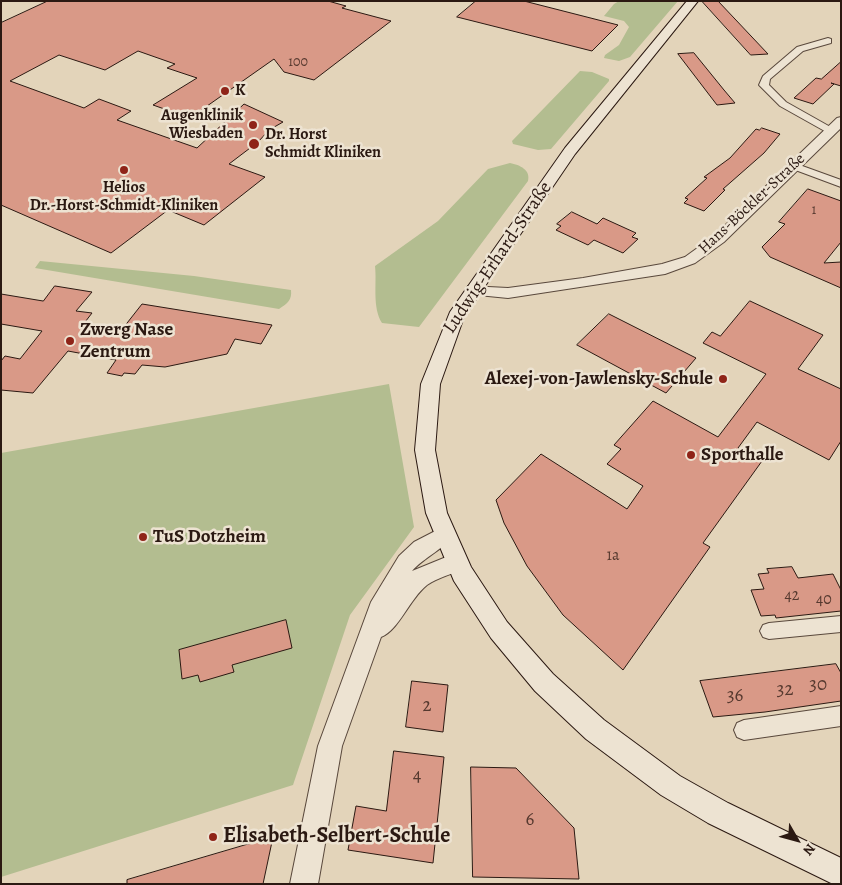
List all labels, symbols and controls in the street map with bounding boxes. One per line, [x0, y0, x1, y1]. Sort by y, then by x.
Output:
house number: 100 [288, 55, 308, 71]
place label: K [235, 81, 246, 101]
marker: K [219, 85, 231, 97]
place label: Augenklinik Wiesbaden [161, 106, 243, 144]
marker: Augenklinik Wiesbaden [247, 119, 259, 131]
place label: Dr. Horst Schmidt Kliniken [265, 125, 381, 163]
marker: Dr. Horst Schmidt Kliniken [247, 137, 261, 151]
street label: Hans-Böckler-Straße [695, 150, 809, 258]
marker: Helios Dr.-Horst-Schmidt-Kliniken [118, 164, 130, 176]
place label: Helios Dr.-Horst-Schmidt-Kliniken [30, 178, 218, 216]
street label: Ludwig-Erhard-Straße [439, 178, 557, 338]
house number: 1 [812, 203, 816, 219]
place label: Zwerg Nase Zentrum [80, 319, 173, 363]
marker: Zwerg Nase Zentrum [64, 335, 76, 347]
place label: Alexej-von-Jawlensky-Schule [485, 368, 713, 390]
marker: Alexej-von-Jawlensky-Schule [717, 373, 729, 385]
place label: Sporthalle [701, 444, 784, 466]
marker: Sporthalle [685, 449, 697, 461]
place label: TuS Dotzheim [153, 526, 266, 548]
marker: TuS Dotzheim [137, 531, 149, 543]
house number: 1a [607, 546, 619, 566]
house number: 42 [785, 586, 799, 606]
house number: 40 [816, 590, 832, 610]
house number: 30 [809, 674, 827, 696]
house number: 32 [777, 679, 793, 701]
house number: 36 [727, 685, 743, 707]
house number: 2 [422, 695, 432, 717]
house number: 4 [413, 765, 421, 787]
house number: 6 [526, 809, 534, 831]
north arrow [772, 815, 822, 865]
place label: Elisabeth-Selbert-Schule [223, 824, 450, 850]
marker: Elisabeth-Selbert-Schule [207, 831, 219, 843]
text: N [799, 840, 820, 859]

